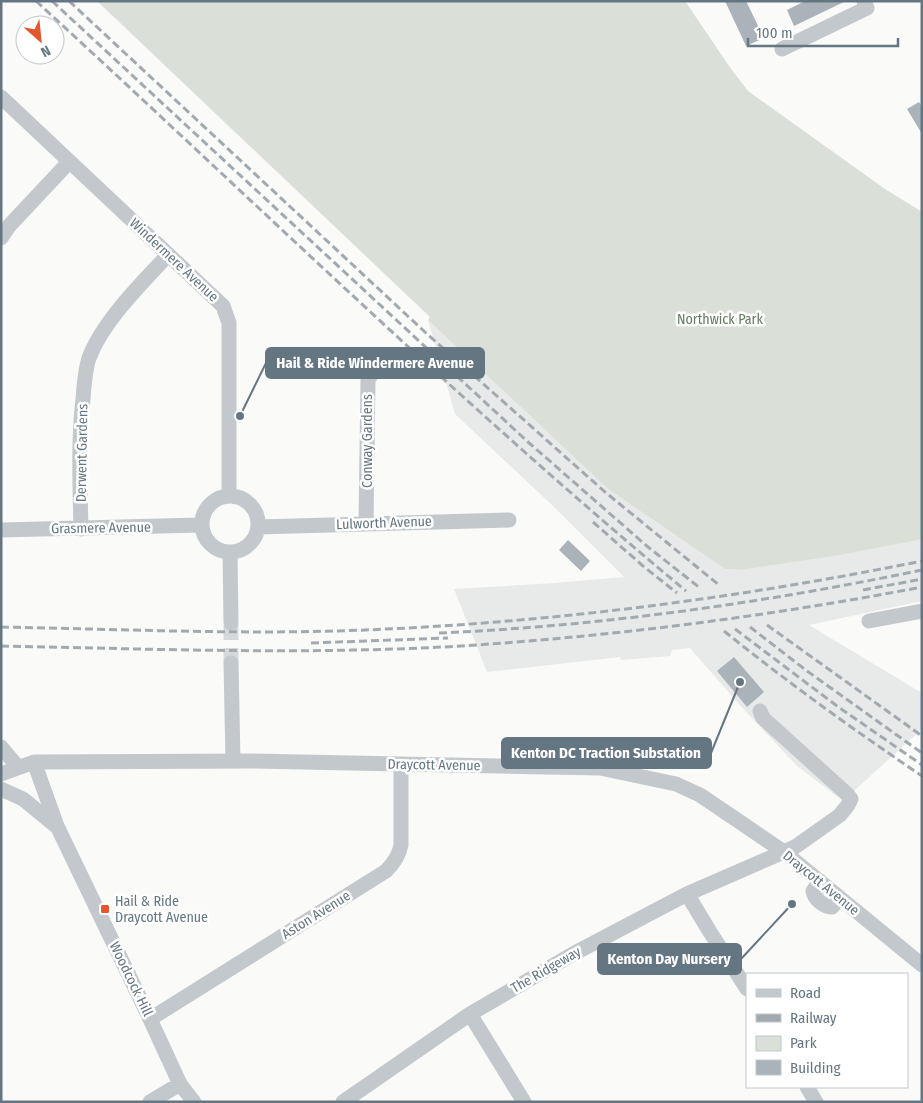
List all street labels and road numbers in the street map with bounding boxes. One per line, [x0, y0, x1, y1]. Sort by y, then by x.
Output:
street label: Windermere Avenue [126, 215, 222, 306]
street label: Conway Gardens [359, 394, 376, 488]
street label: Derwent Gardens [73, 404, 91, 502]
street label: Lulworth Avenue [336, 513, 432, 533]
street label: Grasmere Avenue [51, 519, 151, 537]
street label: Draycott Avenue [387, 756, 481, 774]
street label: Draycott Avenue [780, 847, 863, 919]
street label: Aston Avenue [279, 887, 354, 943]
street label: Woodcock Hill [106, 939, 156, 1019]
street label: The Ridgeway [508, 943, 585, 997]

